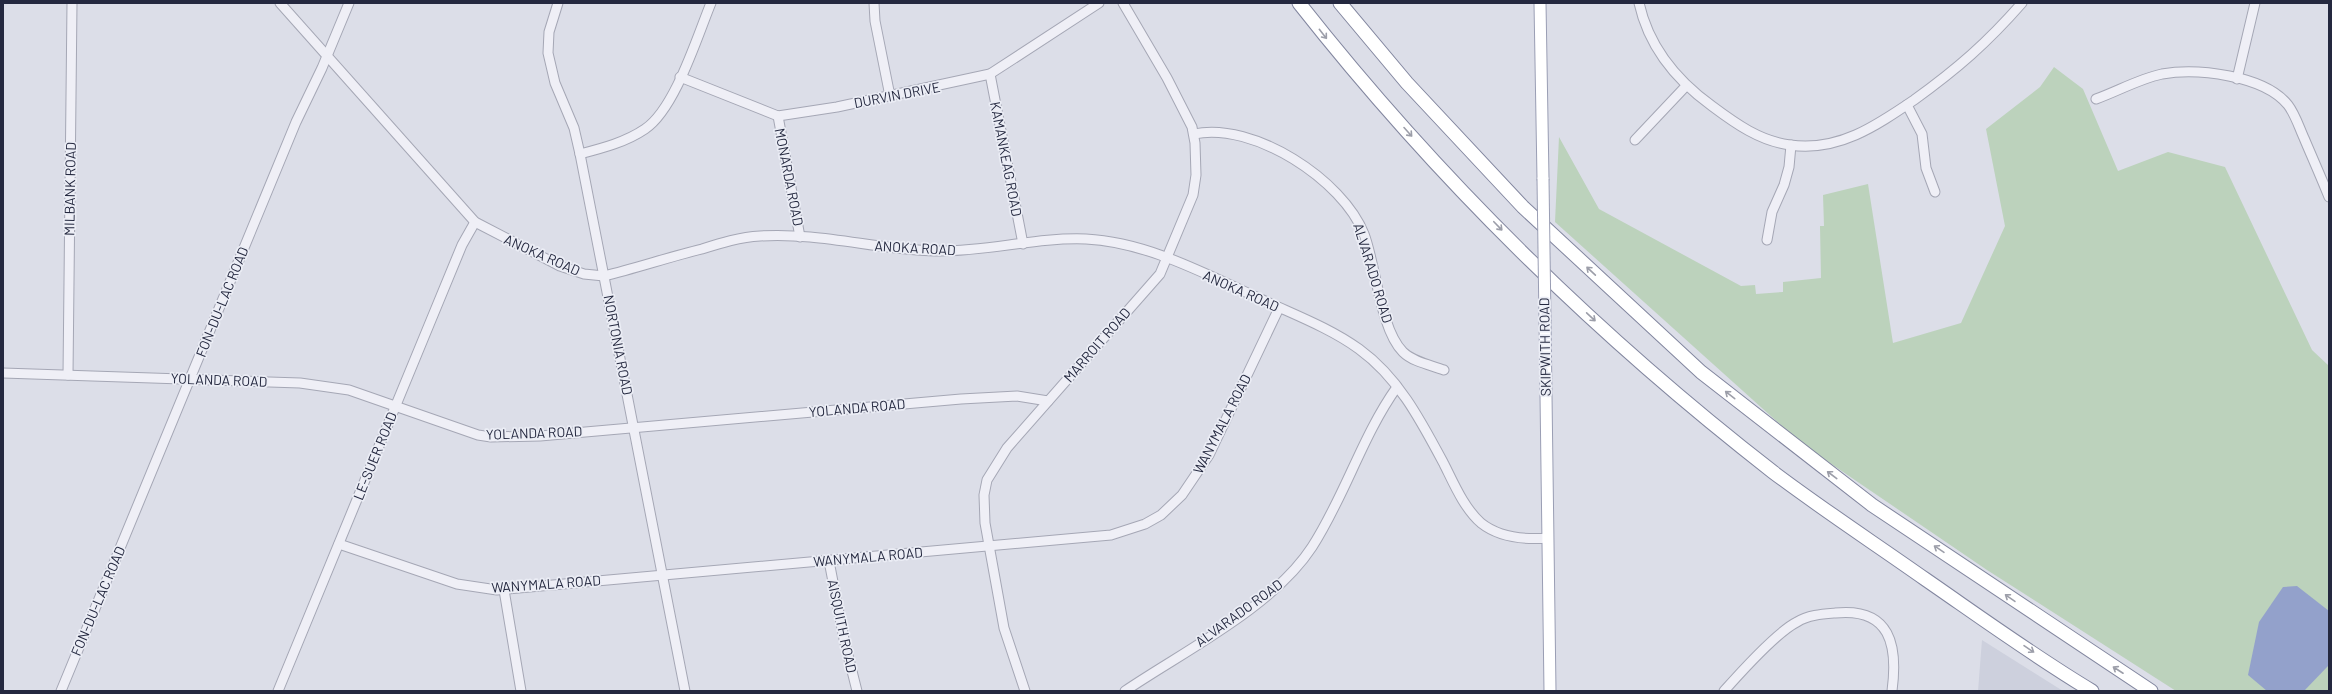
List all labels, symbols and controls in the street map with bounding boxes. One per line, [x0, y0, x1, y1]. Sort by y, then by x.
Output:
one-way arrow [1319, 28, 1328, 39]
street label: DURVIN DRIVE [852, 78, 942, 111]
street label: KAMANKEAG ROAD [987, 100, 1026, 218]
street label: MONARDA ROAD [772, 127, 807, 227]
one-way arrow [1404, 127, 1413, 137]
street label: MILBANK ROAD [60, 142, 79, 236]
street label: ALVARADO ROAD [1350, 221, 1397, 325]
one-way arrow [1493, 221, 1502, 231]
street label: ANOKA ROAD [502, 230, 583, 279]
street label: ANOKA ROAD [874, 237, 956, 258]
street label: FON-DU-LAC ROAD [192, 244, 251, 359]
street label: ANOKA ROAD [1201, 266, 1282, 315]
one-way arrow [1586, 266, 1597, 275]
street label: NORTONIA ROAD [600, 293, 637, 396]
street label: SKIPWITH ROAD [1535, 297, 1554, 397]
street label: MARROIT ROAD [1060, 304, 1134, 385]
one-way arrow [1586, 312, 1596, 322]
street label: YOLANDA ROAD [170, 369, 268, 390]
street label: WANYMALA ROAD [1189, 371, 1254, 476]
one-way arrow [1724, 391, 1735, 399]
street label: YOLANDA ROAD [808, 395, 906, 420]
street label: LE-SUER ROAD [349, 409, 400, 502]
street label: YOLANDA ROAD [485, 422, 583, 443]
one-way arrow [1827, 470, 1838, 479]
street label: FON-DU-LAC ROAD [67, 543, 128, 658]
street label: WANYMALA ROAD [813, 543, 923, 570]
one-way arrow [1934, 545, 1945, 553]
street label: WANYMALA ROAD [491, 571, 601, 596]
street label: ALVARADO ROAD [1192, 575, 1286, 650]
street label: AISQUITH ROAD [824, 577, 861, 674]
one-way arrow [2005, 594, 2016, 602]
one-way arrow [2023, 645, 2034, 653]
one-way arrow [2113, 666, 2124, 674]

